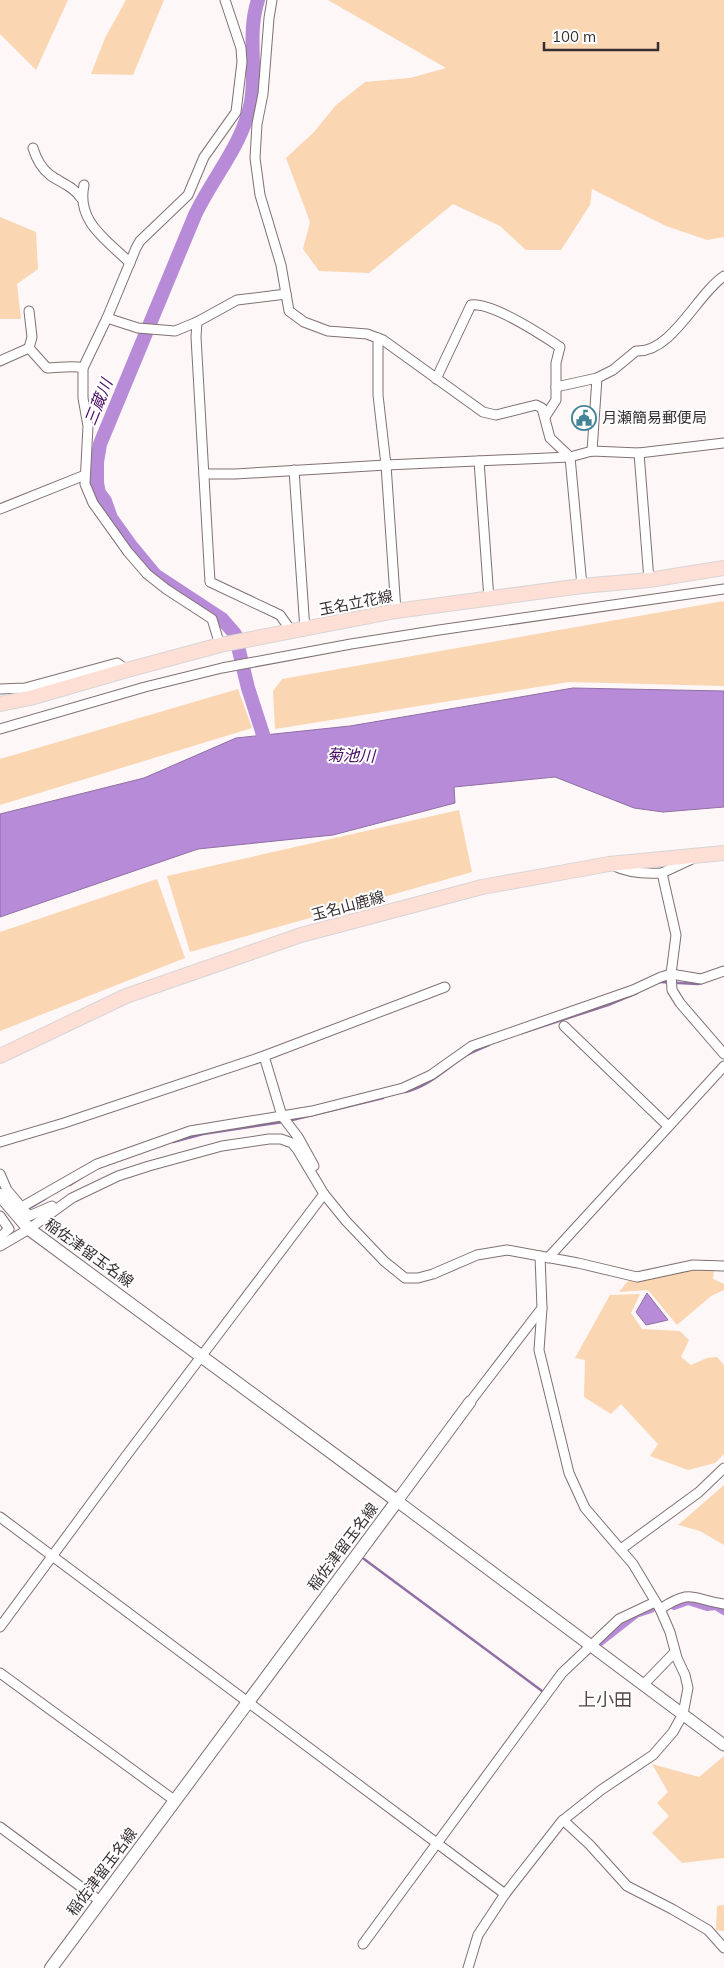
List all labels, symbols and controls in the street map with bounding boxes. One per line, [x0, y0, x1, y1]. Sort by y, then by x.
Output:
scale bar [544, 20, 658, 52]
text: 100 m [552, 27, 596, 46]
water label: 三蔵川 [80, 374, 117, 428]
public building icon: 月瀬簡易郵便局 [571, 405, 597, 431]
place label: 月瀬簡易郵便局 [602, 408, 707, 427]
street label: 玉名立花線 [317, 586, 395, 619]
water label: 菊池川 [327, 744, 377, 766]
street label: 玉名山鹿線 [309, 887, 387, 924]
street label: 稲佐津留玉名線 [41, 1214, 137, 1291]
street label: 稲佐津留玉名線 [303, 1499, 382, 1594]
district label: 上小田 [578, 1688, 632, 1711]
street label: 稲佐津留玉名線 [62, 1824, 141, 1919]

